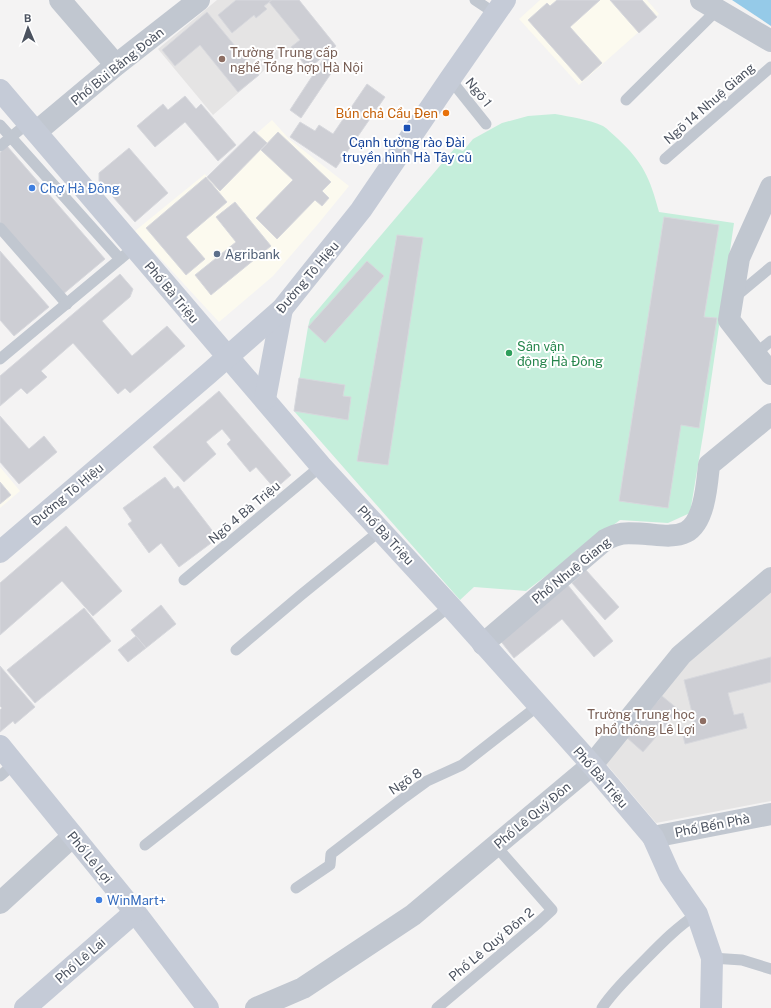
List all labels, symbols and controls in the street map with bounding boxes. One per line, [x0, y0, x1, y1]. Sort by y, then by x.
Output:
north arrow [8, 8, 48, 48]
text: B [24, 12, 32, 24]
street label: Phố Bùi Bằng Đoàn [68, 24, 167, 108]
place label: Trường Trung cấp nghề Tổng hợp Hà Nội [230, 45, 363, 75]
marker: Trường Trung cấp nghề Tổng hợp Hà Nội [217, 54, 227, 64]
street label: Ngõ 14 Nhuệ Giang [661, 60, 758, 147]
street label: Ngõ 1 [462, 75, 495, 110]
place label: Bún chả Cầu Đen [336, 106, 438, 121]
marker: Bún chả Cầu Đen [441, 108, 451, 118]
marker: Cạnh tường rào Đài truyền hình Hà Tây cũ [402, 123, 412, 133]
place label: Cạnh tường rào Đài truyền hình Hà Tây cũ [342, 135, 472, 165]
place label: Chợ Hà Đông [40, 181, 120, 196]
marker: Chợ Hà Đông [27, 183, 37, 193]
street label: Đường Tô Hiệu [273, 238, 342, 316]
place label: Agribank [225, 247, 280, 262]
marker: Agribank [212, 249, 222, 259]
street label: Phố Bà Triệu [142, 258, 202, 326]
place label: Sân vận động Hà Đông [517, 339, 603, 369]
marker: Sân vận động Hà Đông [504, 348, 514, 358]
street label: Đường Tô Hiệu [28, 460, 106, 529]
street label: Ngõ 4 Bà Triệu [205, 478, 283, 547]
street label: Phố Bà Triệu [354, 503, 417, 568]
street label: Phố Nhuệ Giang [529, 534, 614, 607]
place label: Trường Trung học phổ thông Lê Lợi [587, 707, 695, 737]
marker: Trường Trung học phổ thông Lê Lợi [698, 716, 708, 726]
street label: Phố Bà Triệu [570, 744, 631, 811]
street label: Ngõ 8 [386, 765, 425, 798]
street label: Phố Lê Quý Đôn [491, 779, 574, 852]
street label: Phố Bến Phà [673, 811, 751, 840]
street label: Phố Lê Lợi [64, 828, 115, 886]
place label: WinMart+ [107, 893, 166, 908]
marker: WinMart+ [94, 895, 104, 905]
street label: Phố Lê Quý Đôn 2 [446, 904, 537, 984]
street label: Phố Lê Lai [52, 935, 108, 986]

